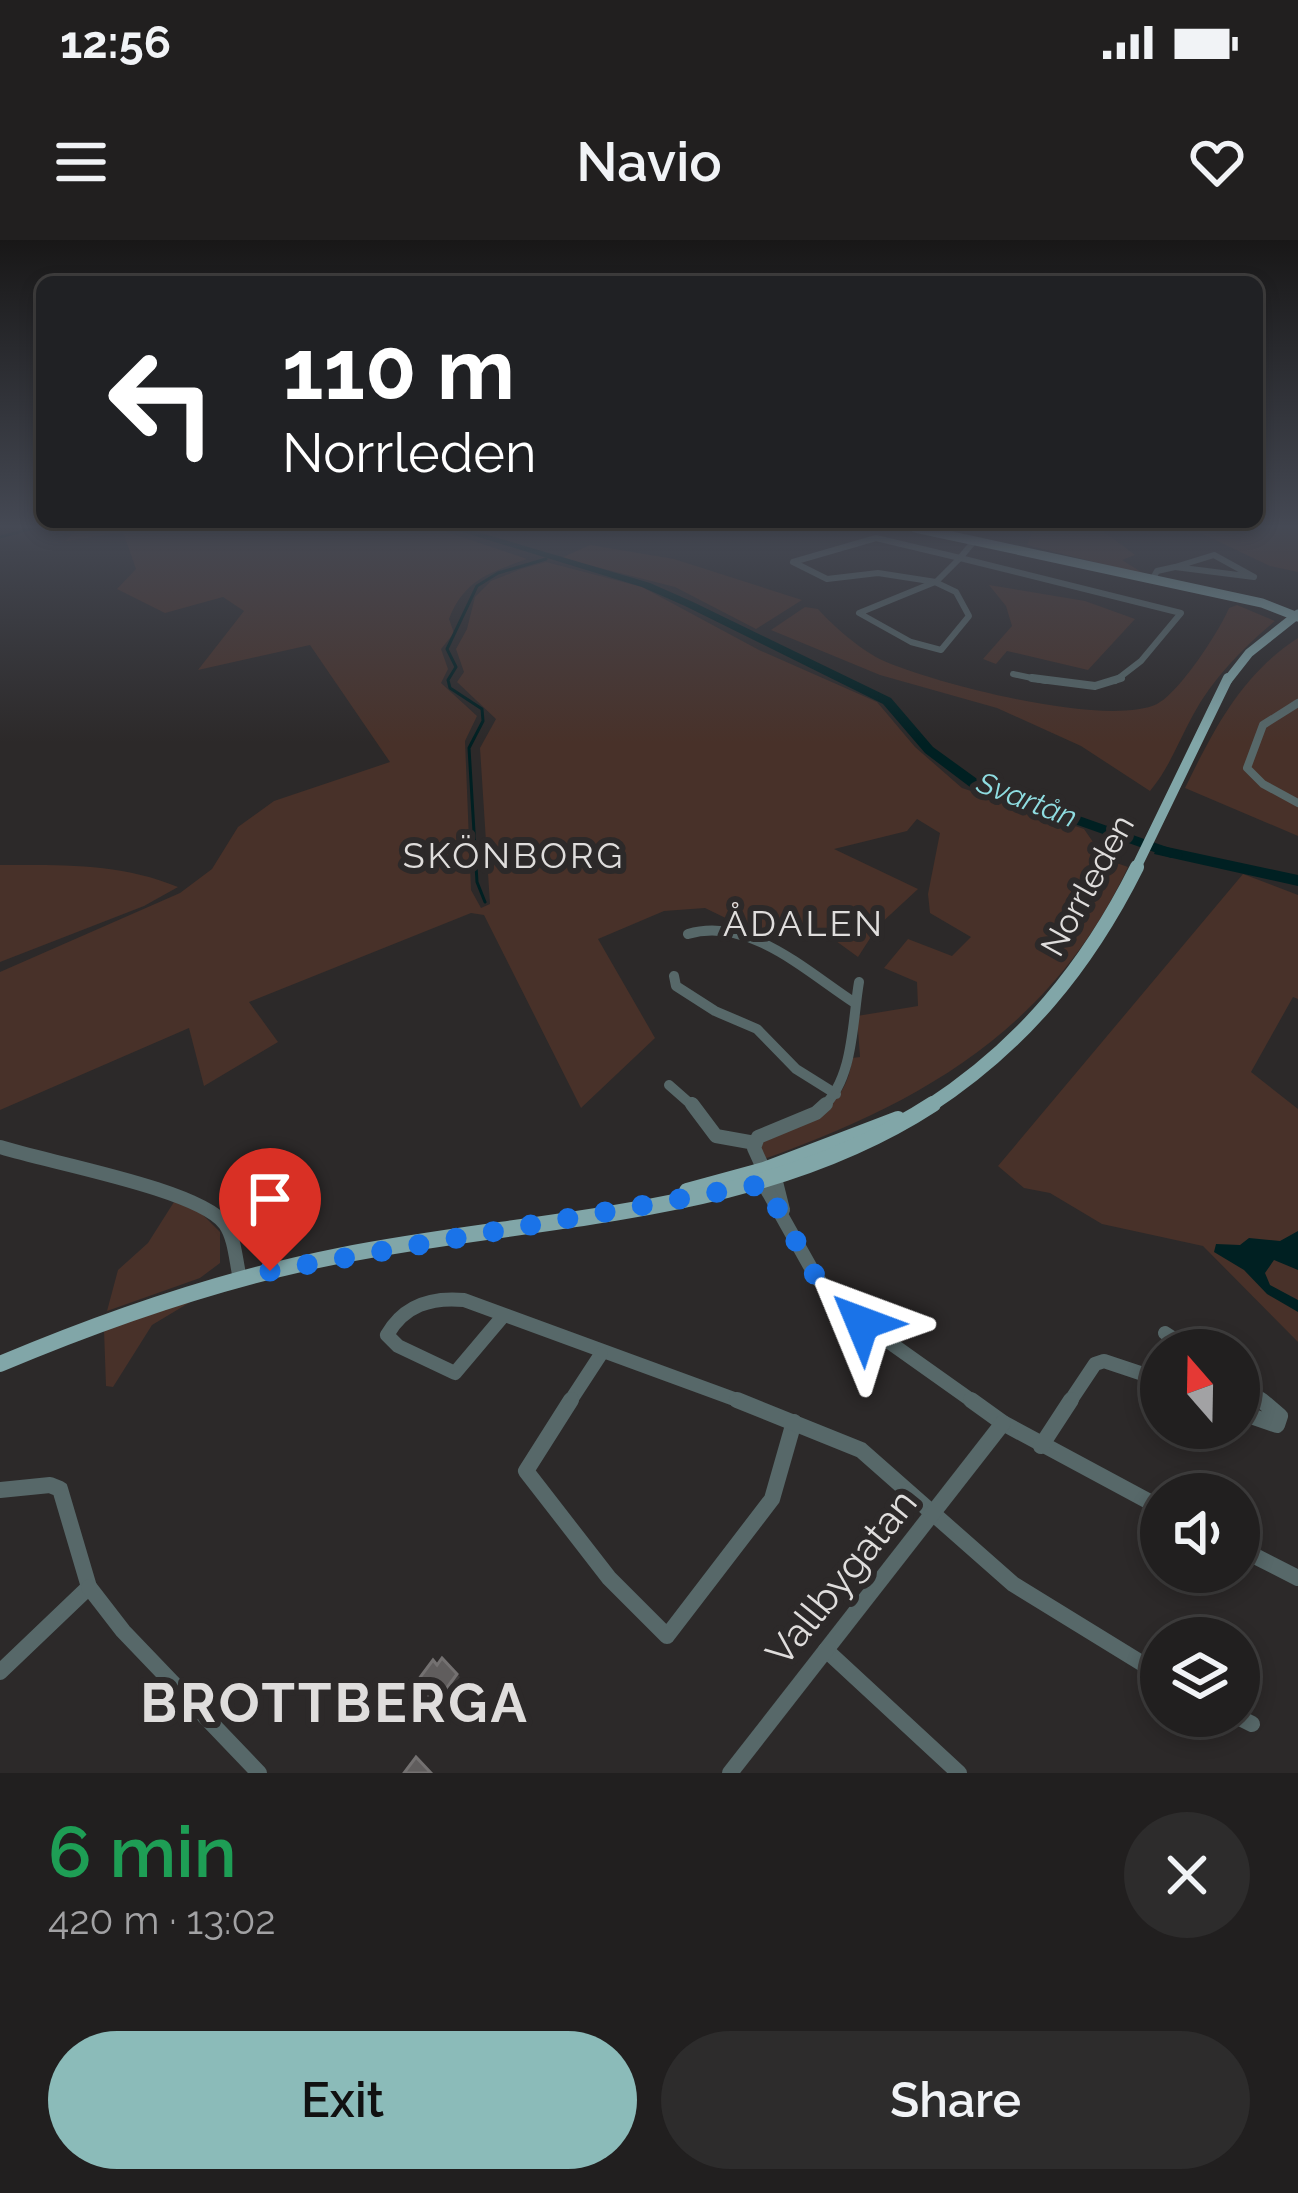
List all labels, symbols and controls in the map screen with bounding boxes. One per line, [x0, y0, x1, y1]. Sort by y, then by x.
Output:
text: 12:56 [60, 16, 171, 69]
icon: menu [48, 129, 114, 195]
icon: heart [1184, 129, 1250, 195]
text: Navio [576, 130, 722, 194]
text: 110 m [282, 320, 515, 419]
icon: left [84, 324, 240, 480]
text: Norrleden [282, 421, 536, 485]
water label: Svartån [971, 764, 1082, 835]
street label: Norrleden [1033, 808, 1142, 963]
district label: SKÖNBORG [403, 834, 625, 876]
district label: ÅDALEN [723, 901, 885, 944]
pin [219, 1148, 321, 1271]
icon: arrive [237, 1166, 303, 1232]
position arrow [799, 1260, 925, 1386]
north arrow [1140, 1329, 1260, 1449]
map controls [1140, 1329, 1260, 1737]
button: sound [1140, 1473, 1260, 1593]
street label: Vallbygatan [756, 1480, 926, 1674]
button: layers [1140, 1617, 1260, 1737]
district label: BROTTBERGA [140, 1671, 530, 1735]
text: 6 min [48, 1809, 237, 1894]
button: close [1124, 1812, 1250, 1938]
text: 420 m · 13:02 [48, 1897, 276, 1943]
button: Exit [48, 2031, 637, 2169]
button: Share [661, 2031, 1250, 2169]

